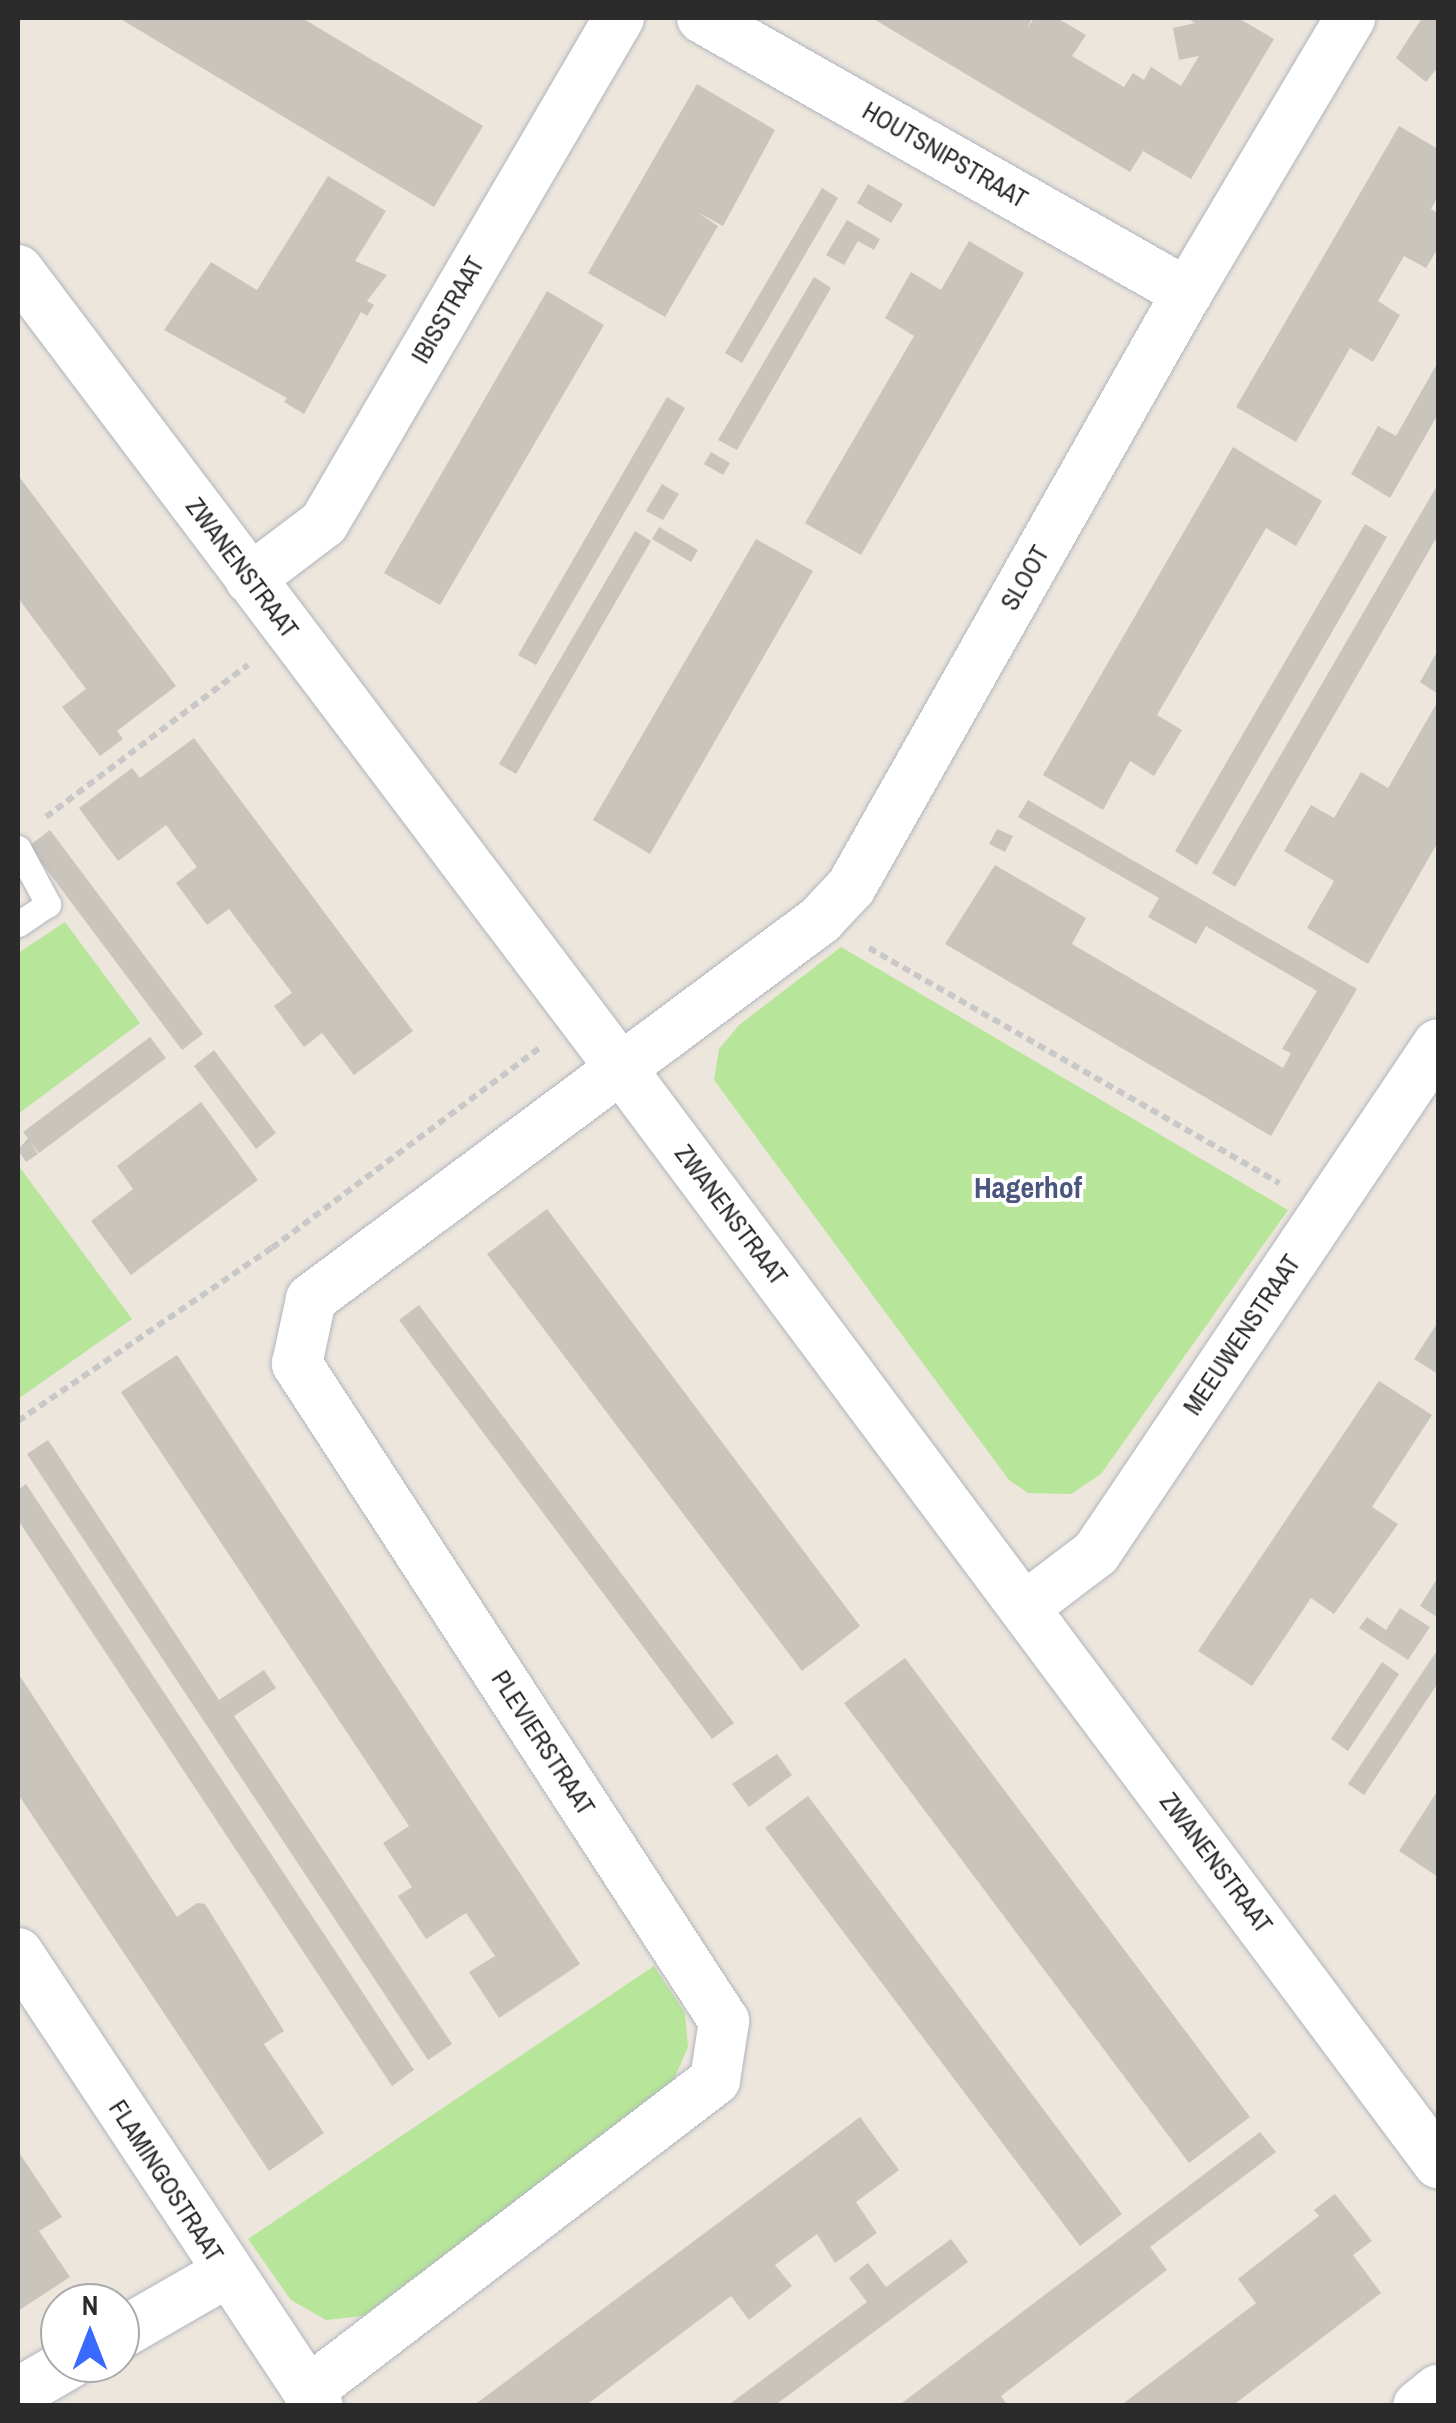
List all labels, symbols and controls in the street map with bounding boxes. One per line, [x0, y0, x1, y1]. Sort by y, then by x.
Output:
street label: HOUTSNIPSTRAAT [857, 96, 1033, 214]
street label: IBISSTRAAT [405, 251, 491, 369]
street label: ZWANENSTRAAT [180, 492, 304, 644]
street label: SLOOT [995, 540, 1055, 616]
street label: ZWANENSTRAAT [669, 1139, 793, 1291]
district label: Hagerhof [974, 1169, 1082, 1205]
street label: MEEUWENSTRAAT [1177, 1249, 1307, 1421]
street label: PLEVIERSTRAAT [485, 1665, 601, 1821]
street label: ZWANENSTRAAT [1154, 1787, 1278, 1939]
street label: FLAMINGOSTRAAT [103, 2095, 229, 2267]
north arrow [40, 2283, 140, 2383]
text: N [82, 2286, 98, 2324]

